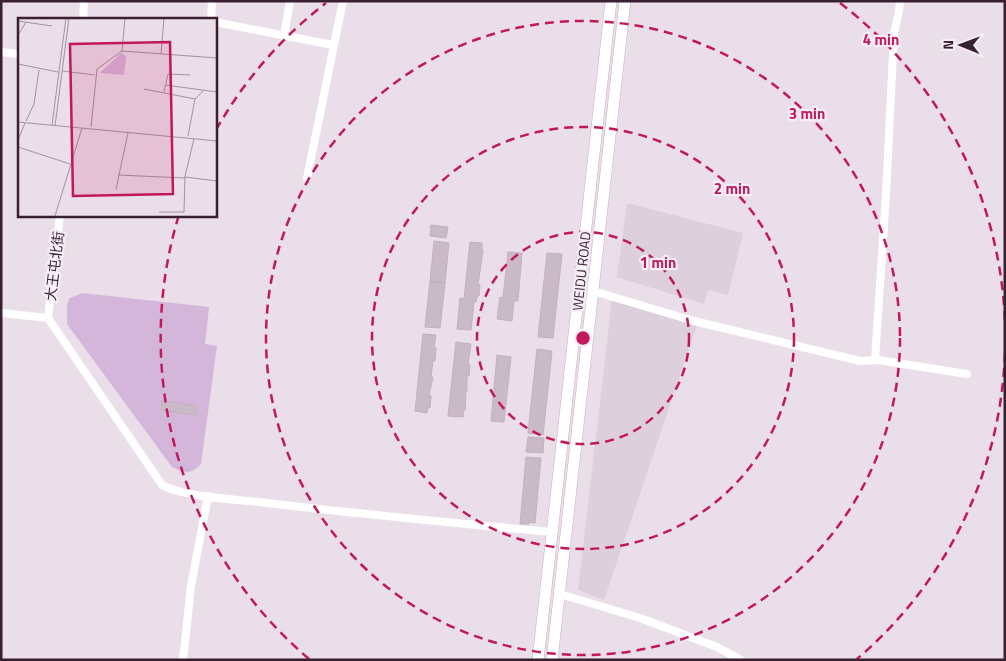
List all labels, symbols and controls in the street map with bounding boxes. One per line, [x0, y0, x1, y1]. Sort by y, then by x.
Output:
inset map [18, 18, 216, 216]
north arrow [936, 20, 986, 70]
text: 4 min [863, 28, 899, 51]
text: N [937, 40, 958, 50]
text: 3 min [789, 102, 825, 125]
text: 2 min [714, 177, 750, 200]
street label: 大王屯北街 [39, 230, 69, 302]
street label: WEIDU ROAD [566, 230, 596, 312]
text: 1 min [640, 251, 676, 274]
centre of rings [574, 329, 592, 347]

